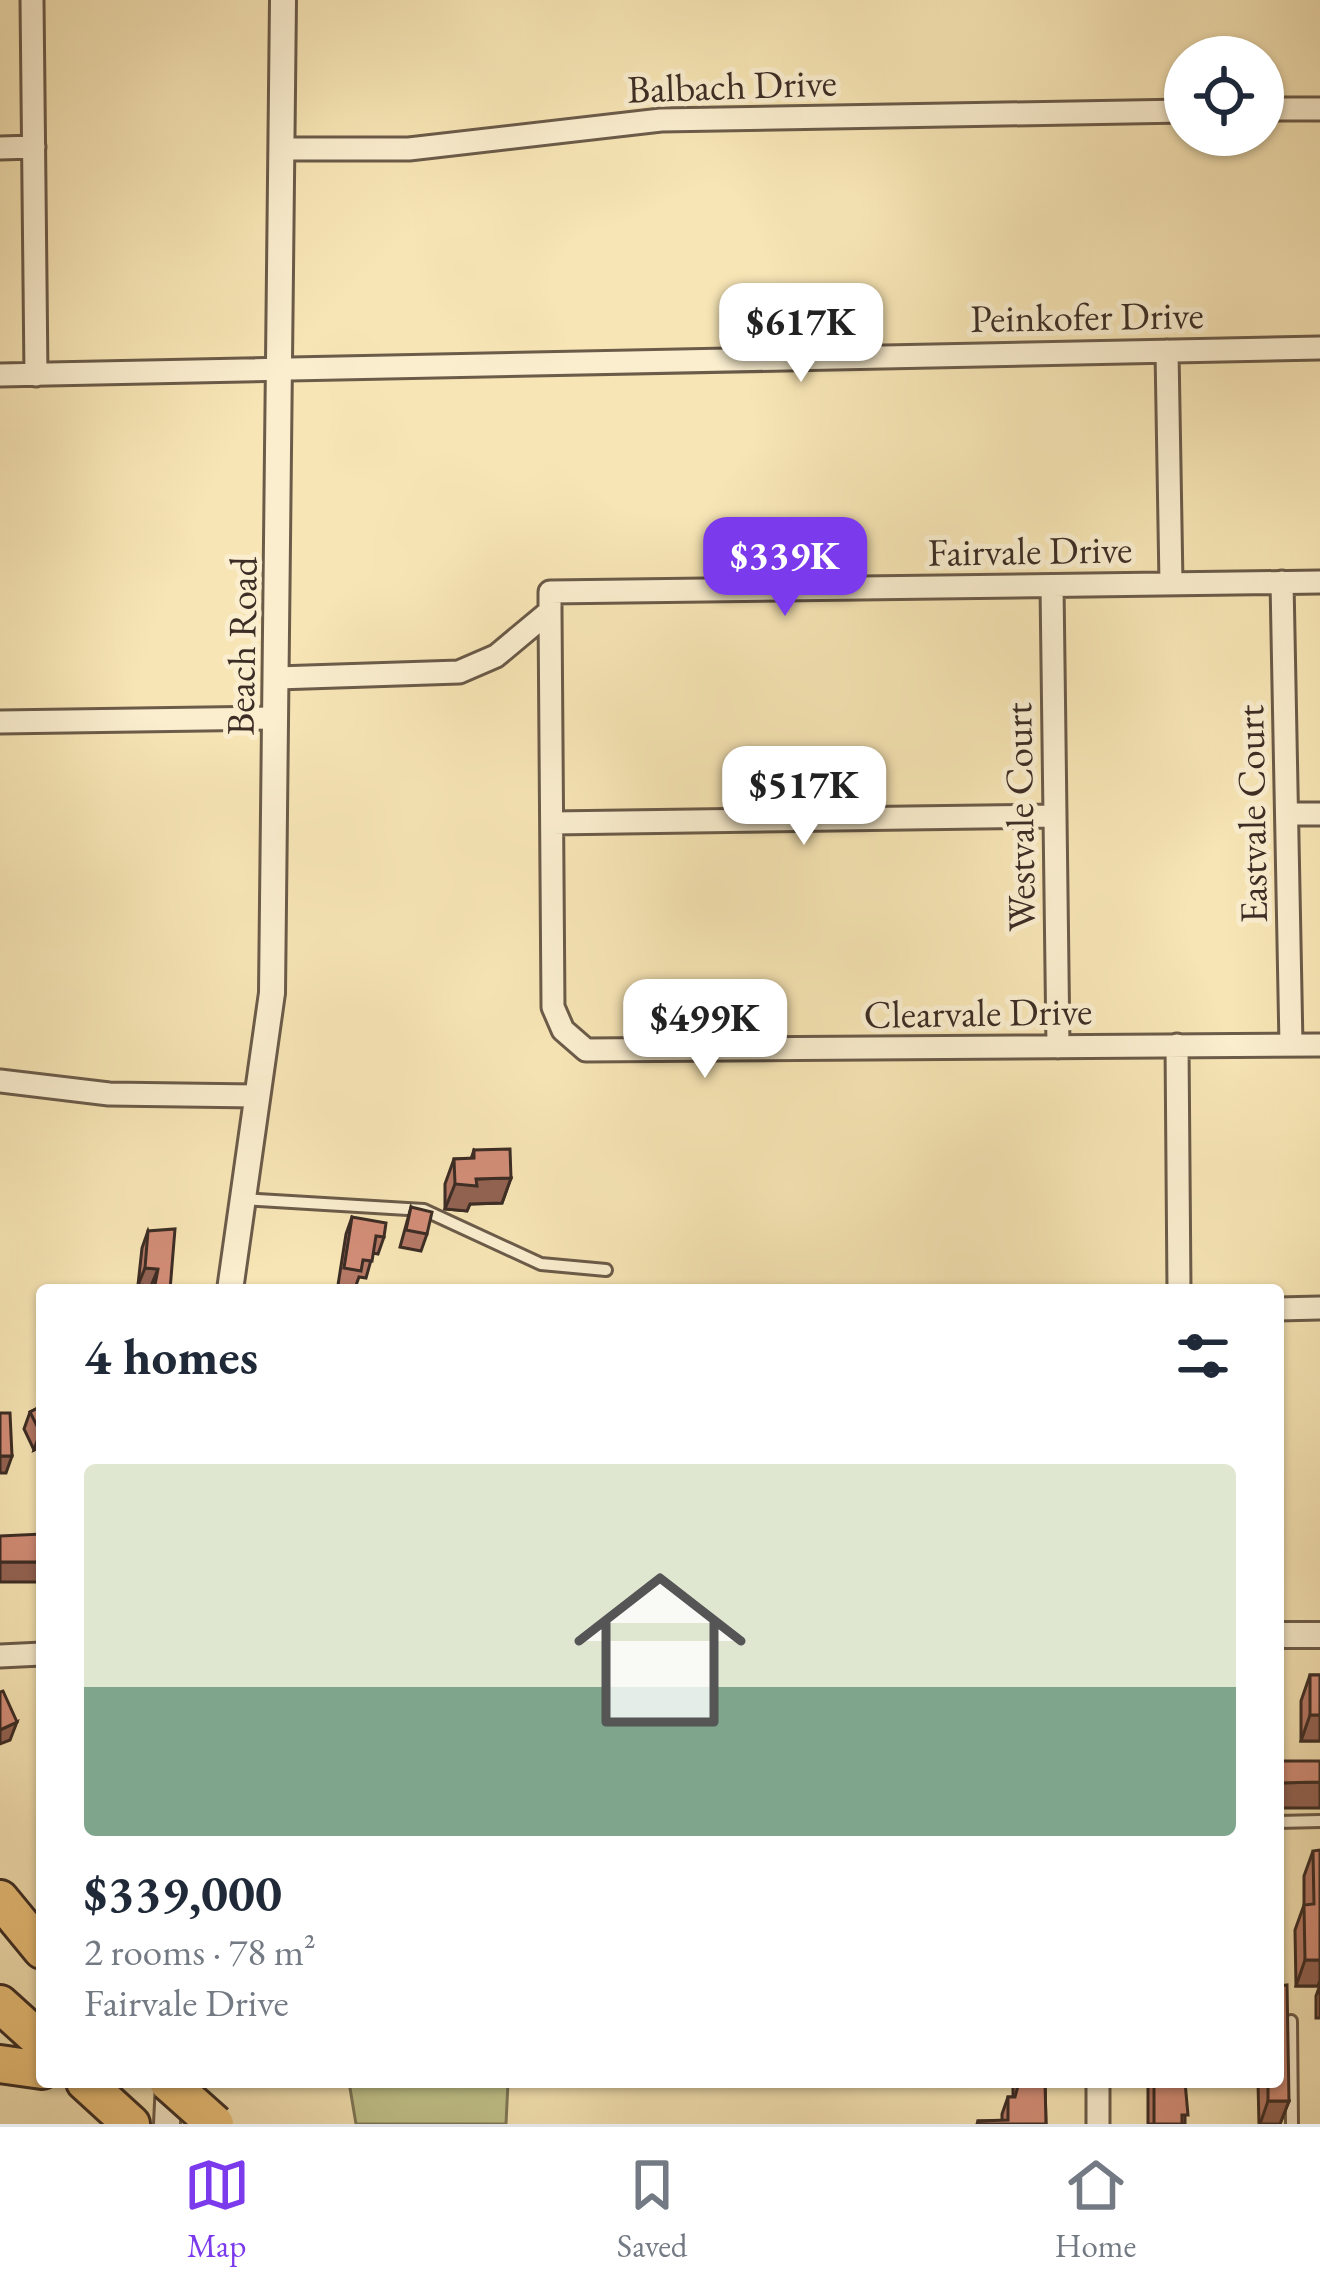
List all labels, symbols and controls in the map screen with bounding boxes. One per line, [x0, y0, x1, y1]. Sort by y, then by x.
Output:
map controls [1164, 36, 1284, 156]
button: locate [1164, 36, 1284, 156]
street label: Balbach Drive [626, 56, 838, 115]
pin: $617K [717, 283, 885, 385]
street label: Peinkofer Drive [970, 289, 1204, 344]
text: $617K [746, 296, 856, 347]
pin: $339K [701, 517, 869, 619]
street label: Fairvale Drive [927, 523, 1133, 578]
text: $339K [730, 530, 840, 581]
street label: Beach Road [214, 556, 269, 736]
street label: Westvale Court [992, 702, 1047, 932]
street label: Eastvale Court [1224, 704, 1279, 924]
pin: $517K [720, 746, 888, 848]
text: $517K [749, 759, 859, 810]
pin: $499K [621, 979, 789, 1081]
street label: Clearvale Drive [863, 985, 1093, 1040]
text: $499K [650, 992, 760, 1043]
text: 4 homes [84, 1323, 258, 1389]
icon: filters [1170, 1323, 1236, 1389]
icon: home [552, 1542, 768, 1758]
text: $339,000 [84, 1860, 282, 1926]
text: 2 rooms · 78 m² [84, 1926, 316, 1977]
text: Fairvale Drive [84, 1977, 289, 2028]
tab: Map [184, 2152, 250, 2267]
tab: Saved [617, 2152, 688, 2267]
tab: Home [1055, 2152, 1136, 2267]

